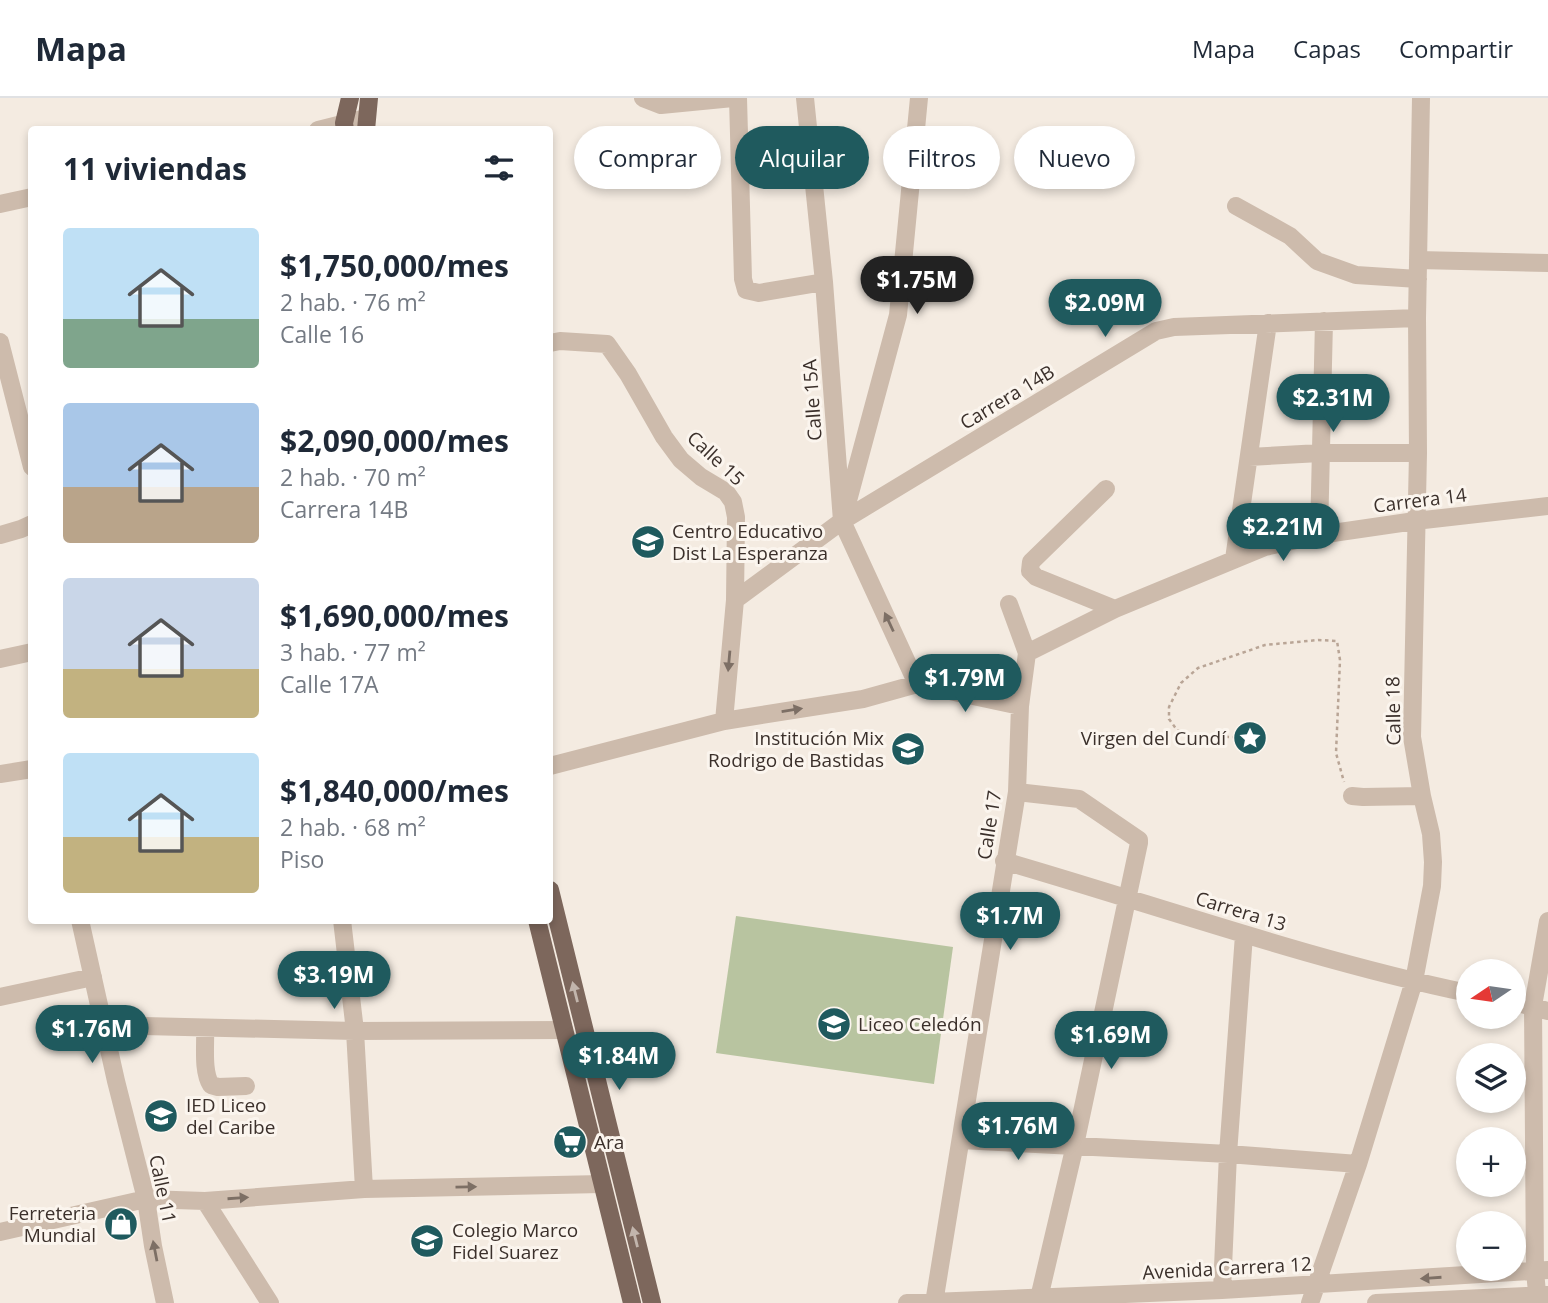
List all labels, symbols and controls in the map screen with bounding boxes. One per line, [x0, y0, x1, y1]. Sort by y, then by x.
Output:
text: Mapa [35, 26, 127, 71]
text: Mapa [1192, 32, 1255, 65]
text: Capas [1293, 32, 1361, 65]
text: Compartir [1399, 32, 1513, 65]
chip: Comprar [574, 126, 721, 189]
chip: Alquilar [735, 126, 869, 189]
chip: Filtros [883, 126, 1000, 189]
chip: Nuevo [1014, 126, 1135, 189]
text: 11 viviendas [63, 148, 247, 189]
icon: filters [480, 149, 518, 187]
text: $1,750,000/mes [280, 245, 509, 286]
icon: home [119, 256, 203, 340]
pin: $1.75M [860, 256, 974, 316]
text: $1.75M [877, 263, 957, 295]
pin: $2.09M [1048, 280, 1162, 339]
text: 2 hab. · 76 m² [280, 286, 426, 318]
text: $2.09M [1065, 286, 1145, 318]
text: Calle 16 [280, 318, 364, 350]
street label: Calle 15A [796, 358, 828, 442]
street label: Carrera 14B [955, 359, 1059, 435]
pin: $2.31M [1276, 374, 1390, 434]
text: $2.31M [1293, 381, 1373, 413]
text: $2,090,000/mes [280, 420, 509, 461]
street label: Calle 15 [682, 425, 750, 491]
icon: home [119, 431, 203, 515]
text: 2 hab. · 70 m² [280, 461, 426, 493]
street label: Carrera 14 [1372, 481, 1468, 519]
text: Carrera 14B [280, 493, 408, 525]
pin: $2.21M [1226, 504, 1340, 563]
text: $2.21M [1243, 510, 1323, 542]
place label: Centro Educativo Dist La Esperanza [672, 518, 828, 566]
school or university icon: Centro Educativo Dist La Esperanza [629, 523, 667, 561]
text: $1,690,000/mes [280, 595, 509, 636]
icon: home [119, 606, 203, 690]
one-way arrow [883, 612, 895, 632]
text: 3 hab. · 77 m² [280, 636, 426, 668]
one-way arrow [723, 650, 734, 672]
pin: $1.79M [908, 654, 1022, 714]
text: $1.79M [925, 661, 1005, 693]
text: Calle 17A [280, 668, 379, 700]
street label: Calle 18 [1379, 676, 1407, 746]
one-way arrow [781, 704, 803, 715]
place icon: Virgen del Cundí [1231, 719, 1269, 757]
place label: Institución Mix Rodrigo de Bastidas [708, 725, 884, 773]
place label: Virgen del Cundí [1081, 725, 1227, 751]
school or university icon: Institución Mix Rodrigo de Bastidas [889, 730, 927, 768]
text: $1,840,000/mes [280, 770, 509, 811]
icon: home [119, 781, 203, 865]
street label: Calle 17 [971, 789, 1007, 861]
text: 2 hab. · 68 m² [280, 811, 426, 843]
text: Piso [280, 843, 324, 875]
street label: Carrera 13 [1192, 885, 1290, 937]
pin: $1.7M [961, 892, 1059, 952]
text: $1.7M [976, 899, 1044, 931]
pin: $3.19M [277, 951, 391, 1011]
text: $3.19M [294, 958, 374, 990]
north arrow [1456, 959, 1526, 1029]
map controls [1456, 959, 1526, 1281]
one-way arrow [569, 981, 580, 1003]
school or university icon: Liceo Celedón [815, 1005, 853, 1043]
pin: $1.76M [35, 1006, 149, 1065]
place label: Liceo Celedón [858, 1011, 982, 1037]
text: $1.76M [52, 1012, 132, 1044]
pin: $1.69M [1054, 1012, 1168, 1071]
text: $1.69M [1071, 1018, 1151, 1050]
pin: $1.84M [562, 1032, 676, 1092]
text: $1.84M [579, 1039, 659, 1071]
button: layers [1456, 1043, 1526, 1113]
place label: IED Liceo del Caribe [186, 1092, 275, 1140]
school or university icon: IED Liceo del Caribe [142, 1097, 180, 1135]
pin: $1.76M [961, 1102, 1075, 1162]
text: $1.76M [978, 1109, 1058, 1141]
supermarket icon: Ara [551, 1123, 589, 1161]
button: + [1456, 1127, 1526, 1197]
place label: Ara [594, 1129, 624, 1155]
street label: Calle 11 [143, 1152, 183, 1226]
one-way arrow [455, 1181, 477, 1193]
one-way arrow [228, 1192, 250, 1203]
place label: Ferreteria Mundial [9, 1200, 96, 1248]
shop icon: Ferreteria Mundial [102, 1205, 140, 1243]
button: − [1456, 1211, 1526, 1281]
place label: Colegio Marco Fidel Suarez [452, 1217, 578, 1265]
school or university icon: Colegio Marco Fidel Suarez [408, 1222, 446, 1260]
one-way arrow [629, 1226, 640, 1248]
one-way arrow [149, 1240, 160, 1262]
street label: Avenida Carrera 12 [1142, 1251, 1312, 1285]
one-way arrow [1420, 1272, 1442, 1283]

